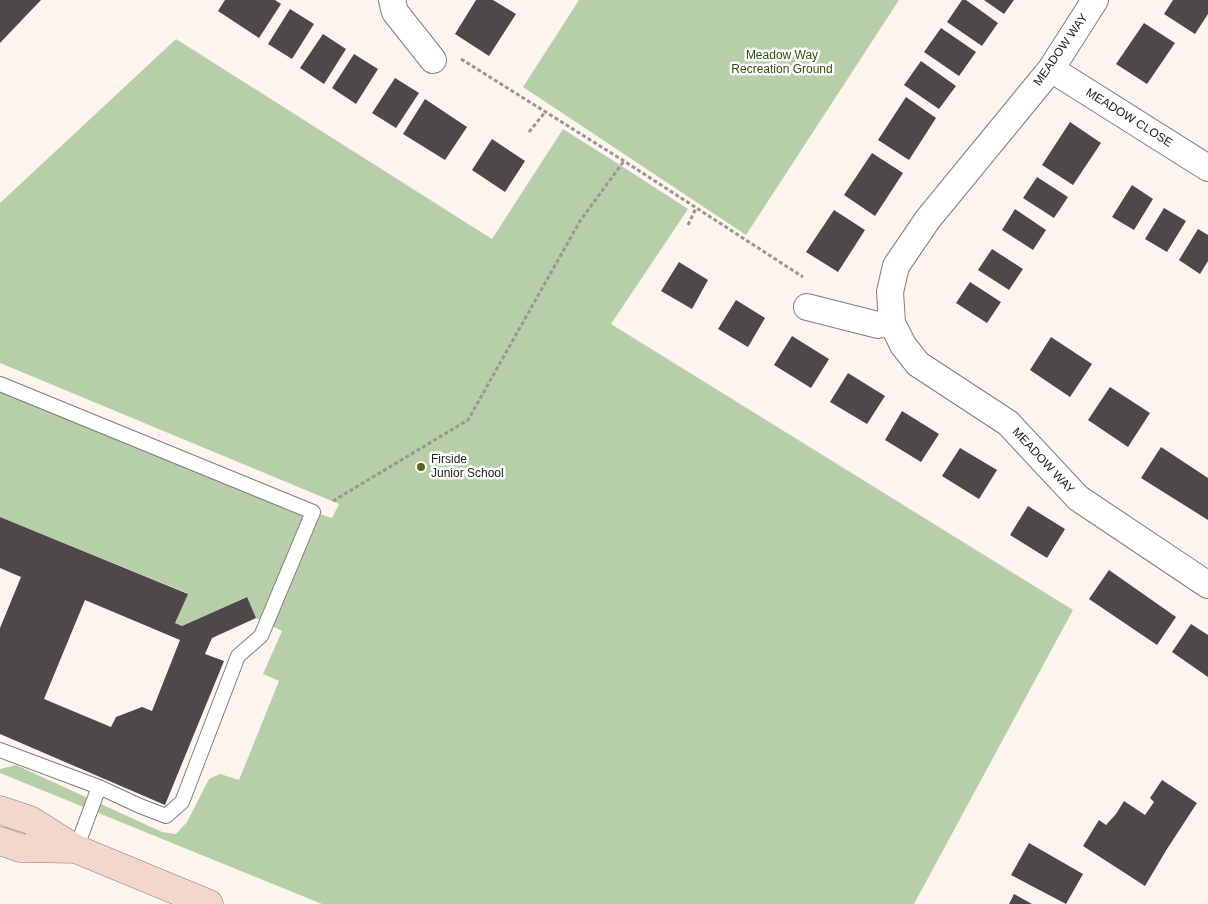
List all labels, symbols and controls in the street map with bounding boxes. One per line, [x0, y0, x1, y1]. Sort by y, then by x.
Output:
street label: MEADOW WAY [1031, 11, 1091, 89]
park label: Meadow Way Recreation Ground [731, 49, 833, 77]
street label: MEADOW CLOSE [1083, 86, 1175, 150]
street label: MEADOW WAY [1009, 425, 1077, 497]
place label: Firside Junior School [431, 453, 504, 481]
marker: Firside Junior School [415, 461, 427, 473]

